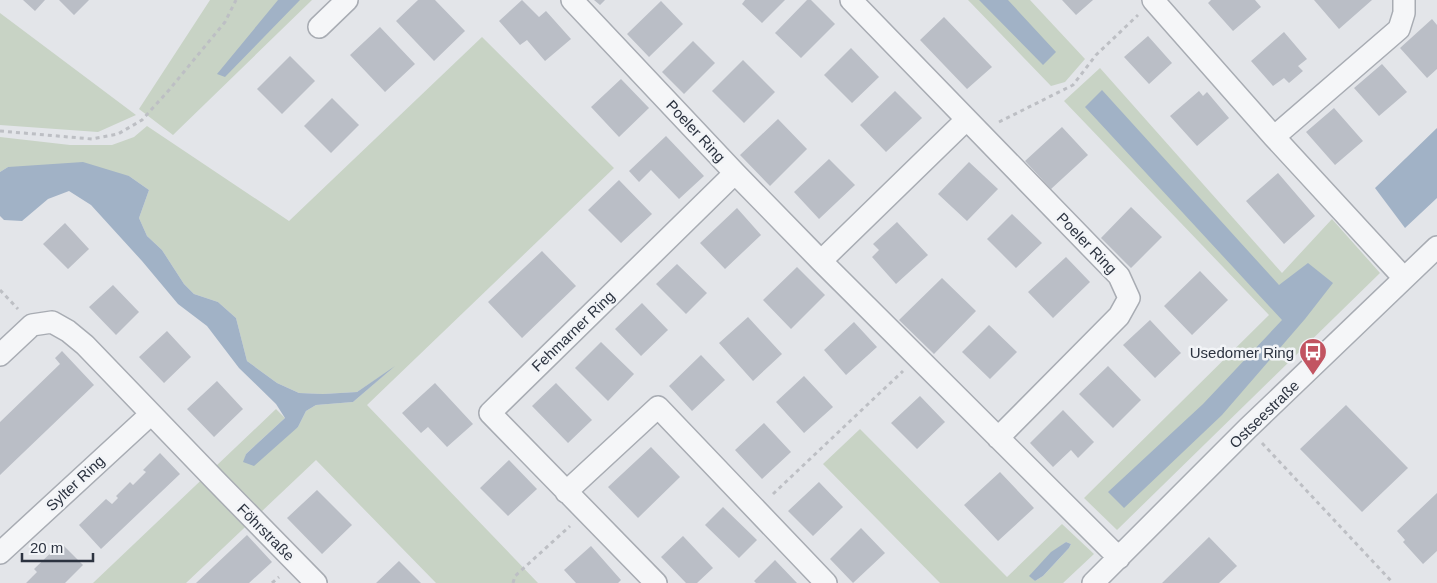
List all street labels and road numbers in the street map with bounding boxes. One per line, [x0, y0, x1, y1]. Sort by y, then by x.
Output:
street label: Poeler Ring [663, 97, 729, 165]
street label: Poeler Ring [1054, 209, 1120, 277]
street label: Fehmarner Ring [528, 287, 618, 375]
street label: Ostseestraße [1226, 377, 1302, 451]
street label: Sylter Ring [42, 452, 108, 514]
street label: Föhrstraße [234, 500, 298, 564]

